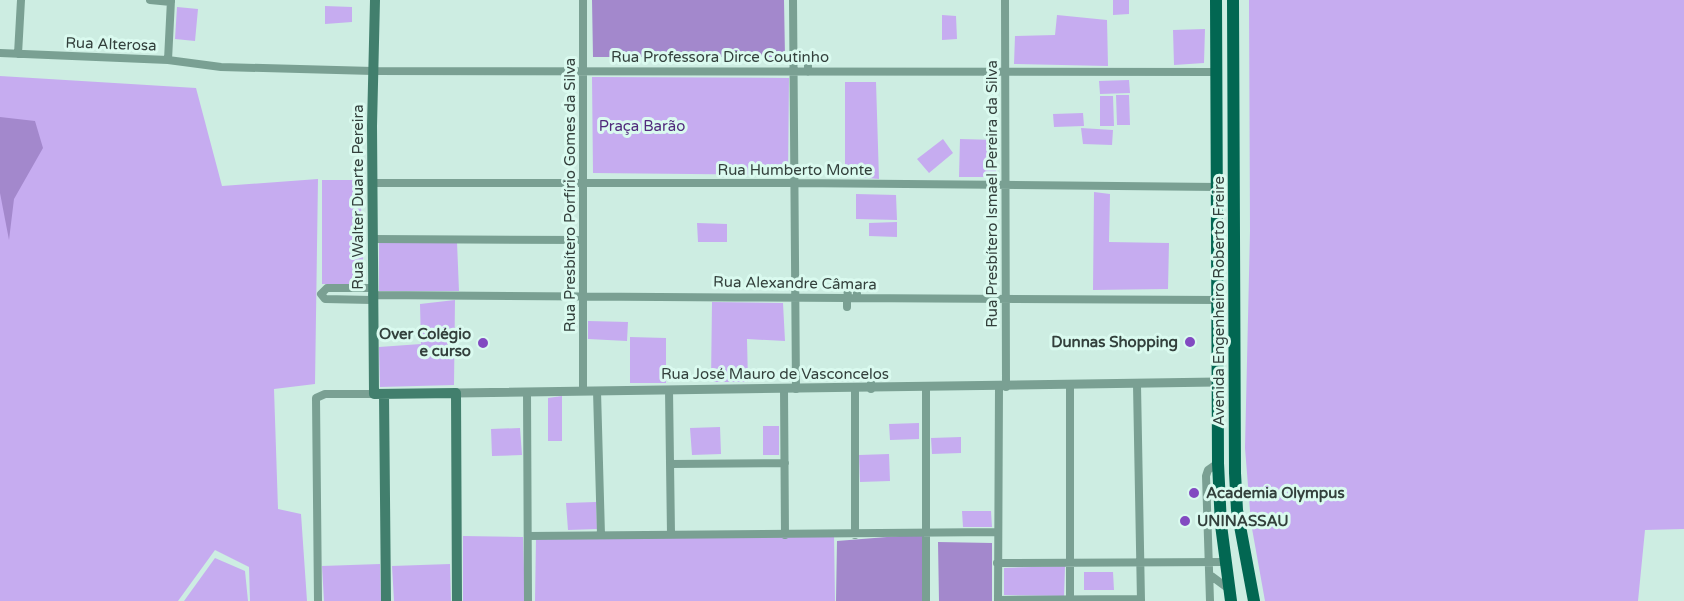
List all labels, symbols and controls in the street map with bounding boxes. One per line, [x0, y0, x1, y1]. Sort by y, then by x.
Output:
street label: Rua Alterosa [65, 33, 157, 55]
street label: Rua Professora Dirce Coutinho [611, 48, 829, 66]
street label: Rua Presbítero Porfírio Gomes da Silva [561, 58, 579, 332]
street label: Rua Presbítero Ismael Pereira da Silva [983, 60, 1001, 328]
street label: Rua Walter Duarte Pereira [349, 104, 367, 290]
park label: Praça Barão [599, 117, 685, 135]
street label: Rua Humberto Monte [718, 161, 873, 179]
street label: Avenida Engenheiro Roberto Freire [1210, 176, 1228, 426]
street label: Rua Alexandre Câmara [713, 273, 877, 293]
place label: Over Colégio e curso [379, 325, 471, 360]
place label: Dunnas Shopping [1051, 333, 1178, 352]
marker: Dunnas Shopping [1183, 335, 1197, 349]
marker: Over Colégio e curso [476, 336, 490, 350]
street label: Rua José Mauro de Vasconcelos [661, 365, 889, 383]
place label: Academia Olympus [1206, 484, 1345, 503]
marker: Academia Olympus [1187, 486, 1201, 500]
place label: UNINASSAU [1197, 512, 1289, 530]
marker: UNINASSAU [1178, 514, 1192, 528]

